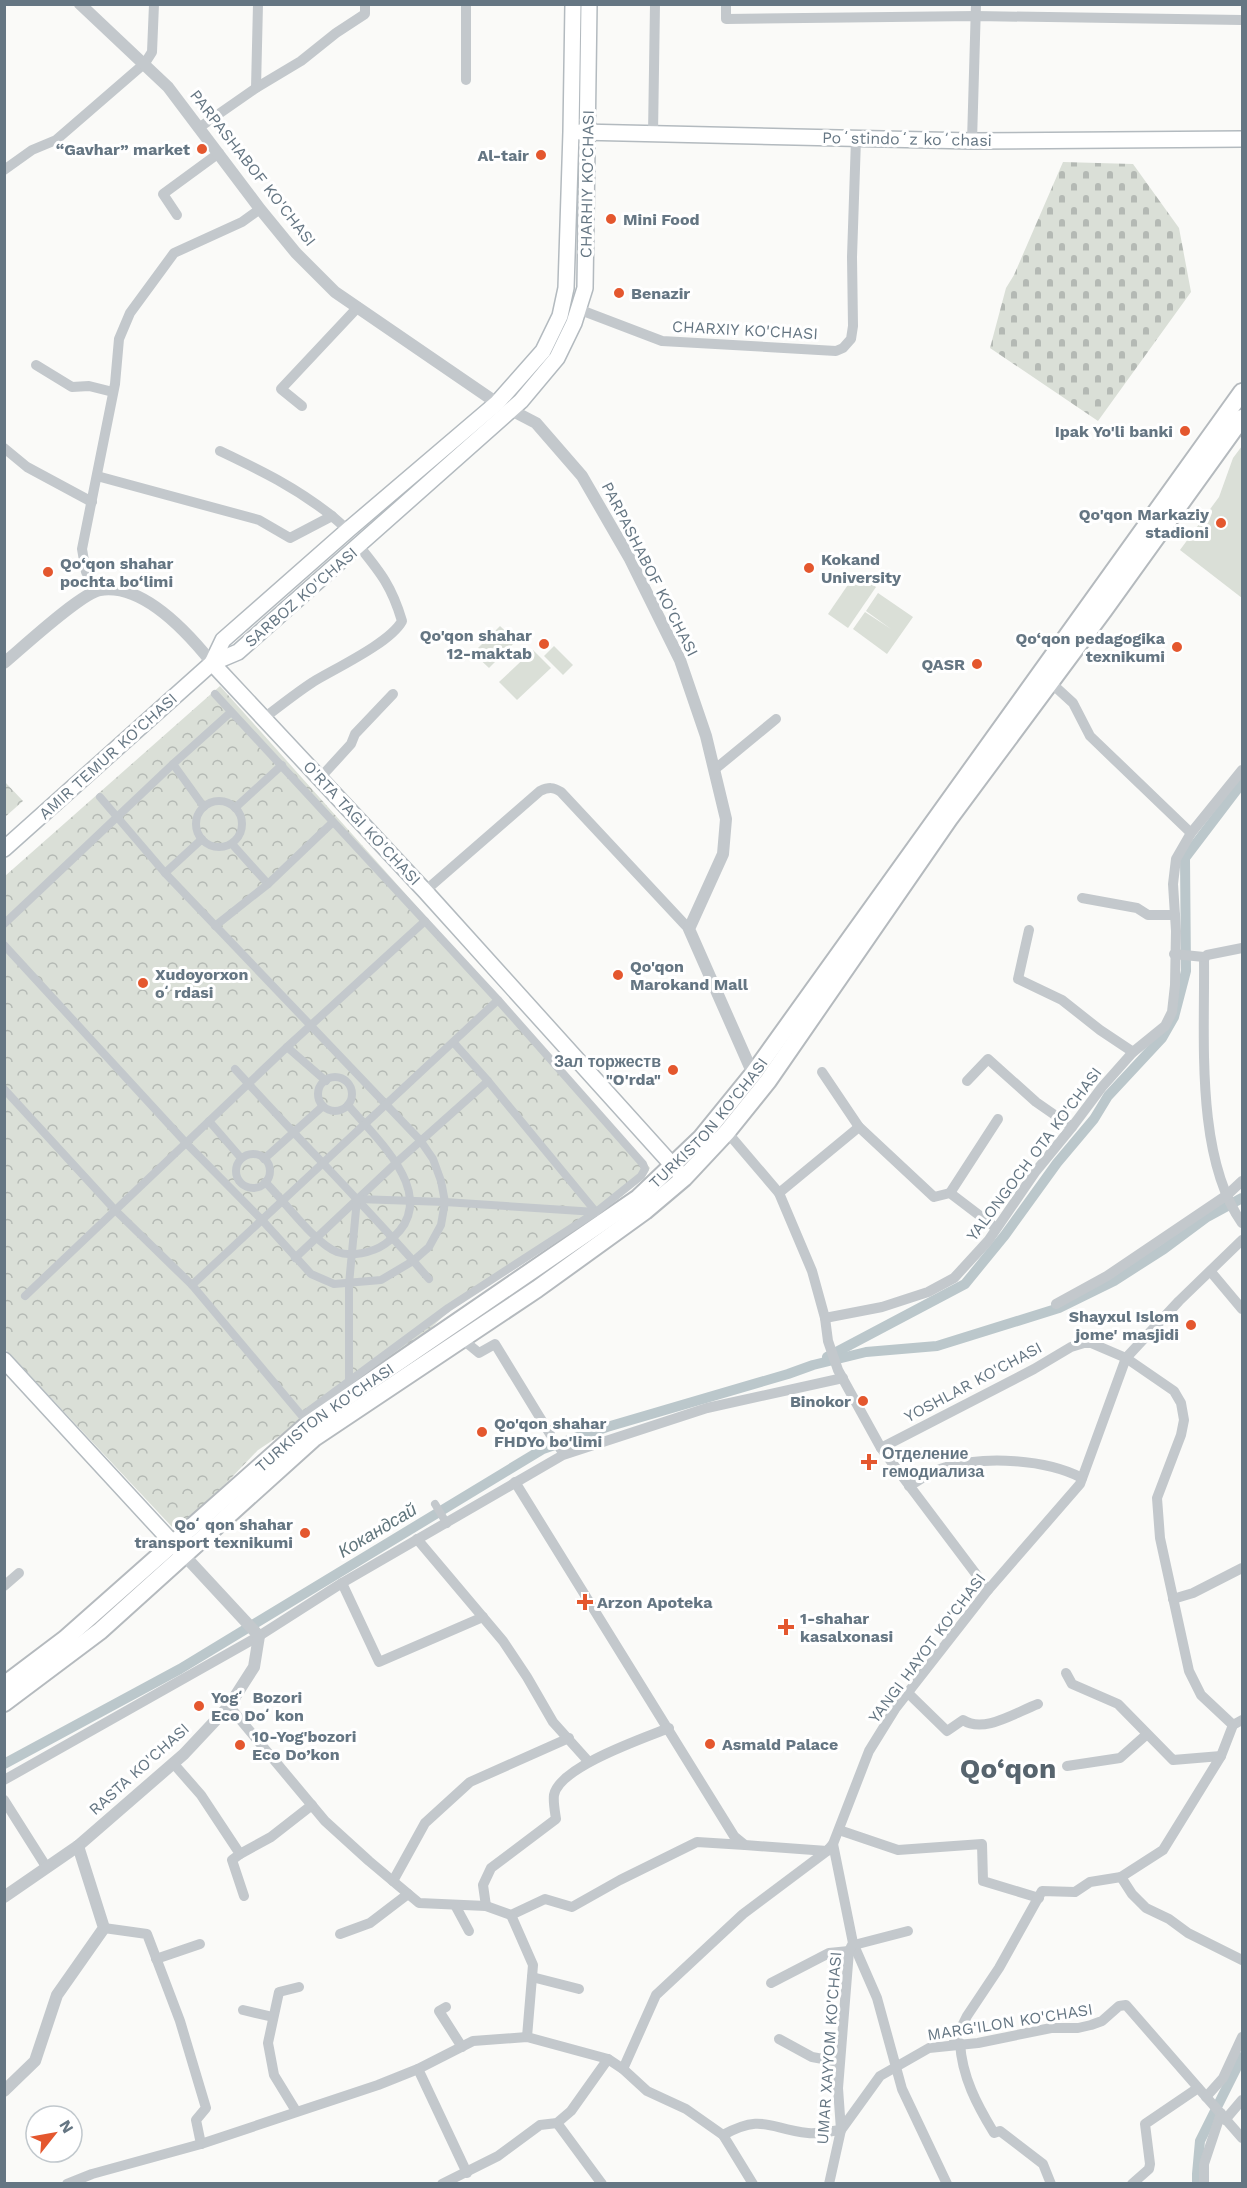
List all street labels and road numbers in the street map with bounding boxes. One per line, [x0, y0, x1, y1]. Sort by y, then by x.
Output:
street label: PARPASHABOF KO'CHASI [186, 86, 320, 250]
street label: CHARHIY KO'CHASI [576, 110, 598, 258]
street label: Poʻstindoʻz koʻchasi [822, 128, 992, 150]
street label: CHARXIY KO'CHASI [672, 317, 818, 343]
street label: PARPASHABOF KO'CHASI [598, 479, 702, 659]
street label: SARBOZ KO'CHASI [241, 543, 361, 651]
street label: AMIR TEMUR KO'CHASI [35, 689, 181, 823]
street label: O'RTA TAGI KO'CHASI [299, 757, 425, 889]
street label: TURKISTON KO'CHASI [645, 1054, 771, 1192]
street label: YALONGOCH OTA KO'CHASI [962, 1063, 1106, 1245]
street label: YOSHLAR KO'CHASI [901, 1338, 1045, 1426]
street label: TURKISTON KO'CHASI [251, 1359, 397, 1476]
street label: YANGI HAYOT KO'CHASI [865, 1569, 989, 1727]
street label: RASTA KO'CHASI [85, 1719, 193, 1819]
street label: UMAR XAYYOM KO'CHASI [813, 1951, 845, 2145]
street label: MARG'ILON KO'CHASI [926, 2000, 1094, 2044]

